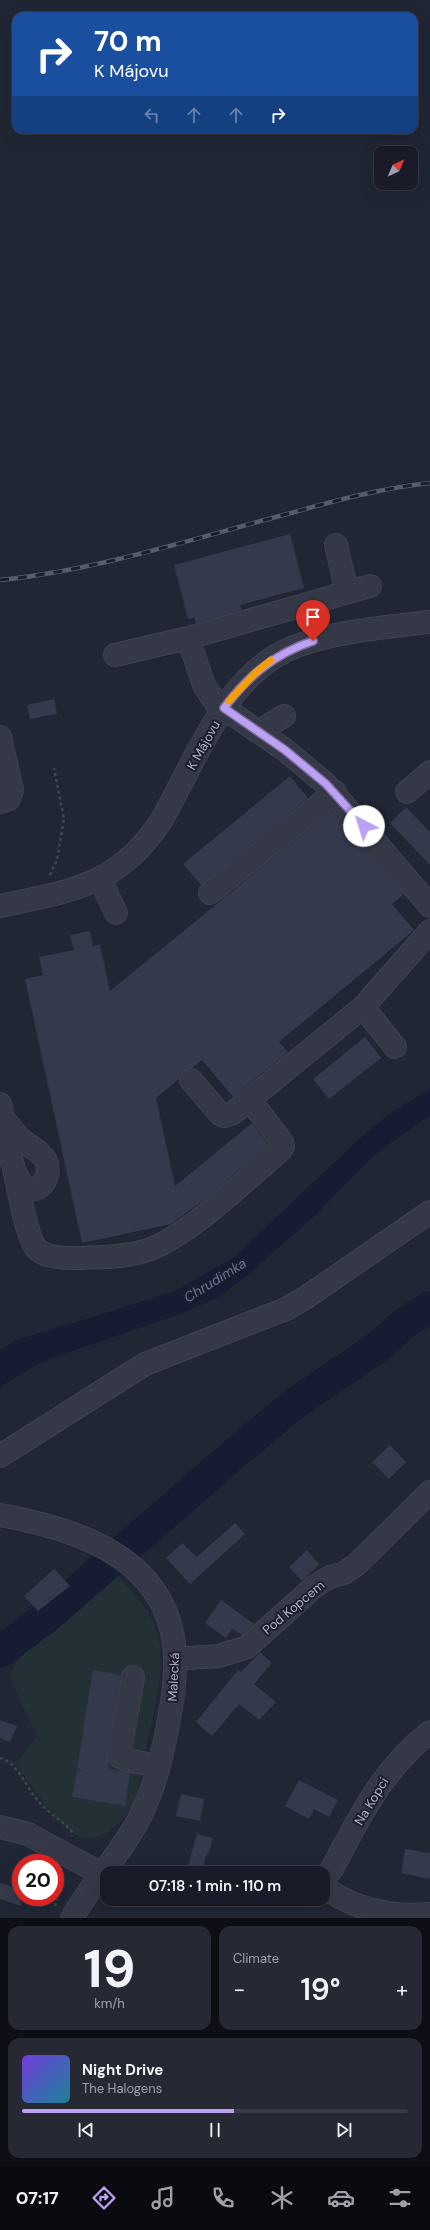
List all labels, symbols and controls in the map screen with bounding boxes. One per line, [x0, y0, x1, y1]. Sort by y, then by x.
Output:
text: 70 m [94, 23, 162, 60]
icon: right [28, 28, 80, 80]
text: K Májovu [94, 59, 169, 83]
icon: left [141, 104, 163, 126]
icon: ahead [183, 104, 205, 126]
icon: ahead [225, 104, 247, 126]
icon: right [267, 104, 289, 126]
north arrow [374, 146, 418, 190]
map controls [374, 146, 418, 190]
pin [296, 600, 330, 641]
icon: arrive [302, 606, 324, 628]
street label: K Májovu [183, 718, 224, 773]
position arrow [343, 805, 385, 847]
water label: Chrudimka [180, 1254, 250, 1306]
street label: Pod Kopcem [259, 1576, 328, 1638]
street label: Malecká [164, 1652, 183, 1702]
street label: Na Kopci [350, 1774, 392, 1828]
speed limit sign: 20 [12, 1854, 64, 1906]
text: 07:18 · 1 min · 110 m [149, 1876, 281, 1896]
text: 19 [84, 1935, 135, 2003]
text: Climate [233, 1950, 279, 1967]
text: 19° [300, 1970, 341, 2009]
text: − [233, 1975, 245, 2004]
text: + [396, 1975, 408, 2004]
text: km/h [94, 1995, 125, 2012]
text: Night Drive [82, 2060, 163, 2080]
text: The Halogens [82, 2080, 162, 2097]
icon: previous [75, 2119, 97, 2141]
icon: pause [204, 2119, 226, 2141]
icon: next [333, 2119, 355, 2141]
icon: directions [90, 2184, 118, 2212]
icon: music [149, 2184, 177, 2212]
icon: phone [209, 2184, 237, 2212]
icon: climate [268, 2184, 296, 2212]
icon: car [327, 2184, 355, 2212]
icon: filters [386, 2184, 414, 2212]
text: 07:17 [16, 2186, 59, 2210]

